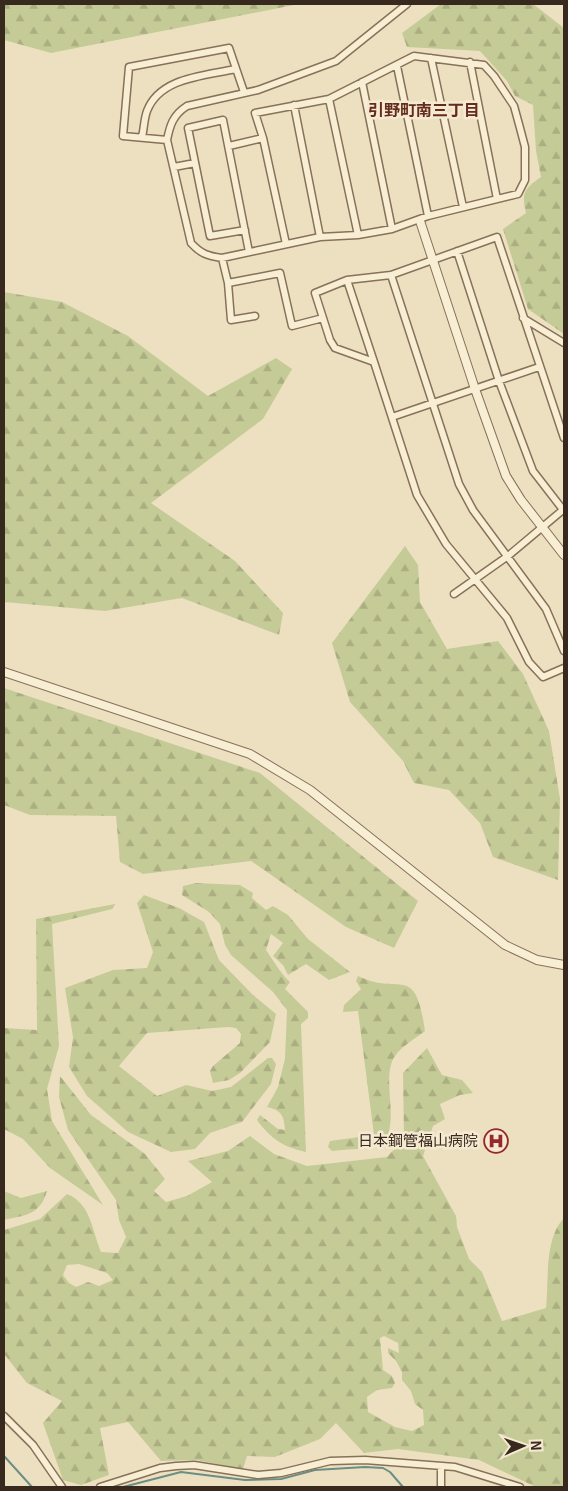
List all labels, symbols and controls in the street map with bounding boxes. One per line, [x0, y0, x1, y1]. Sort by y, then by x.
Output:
district label: 引野町南三丁目 [368, 97, 480, 121]
hospital icon: 日本鋼管福山病院 [483, 1128, 509, 1154]
place label: 日本鋼管福山病院 [358, 1129, 478, 1150]
north arrow [498, 1421, 548, 1471]
text: N [527, 1440, 547, 1451]

